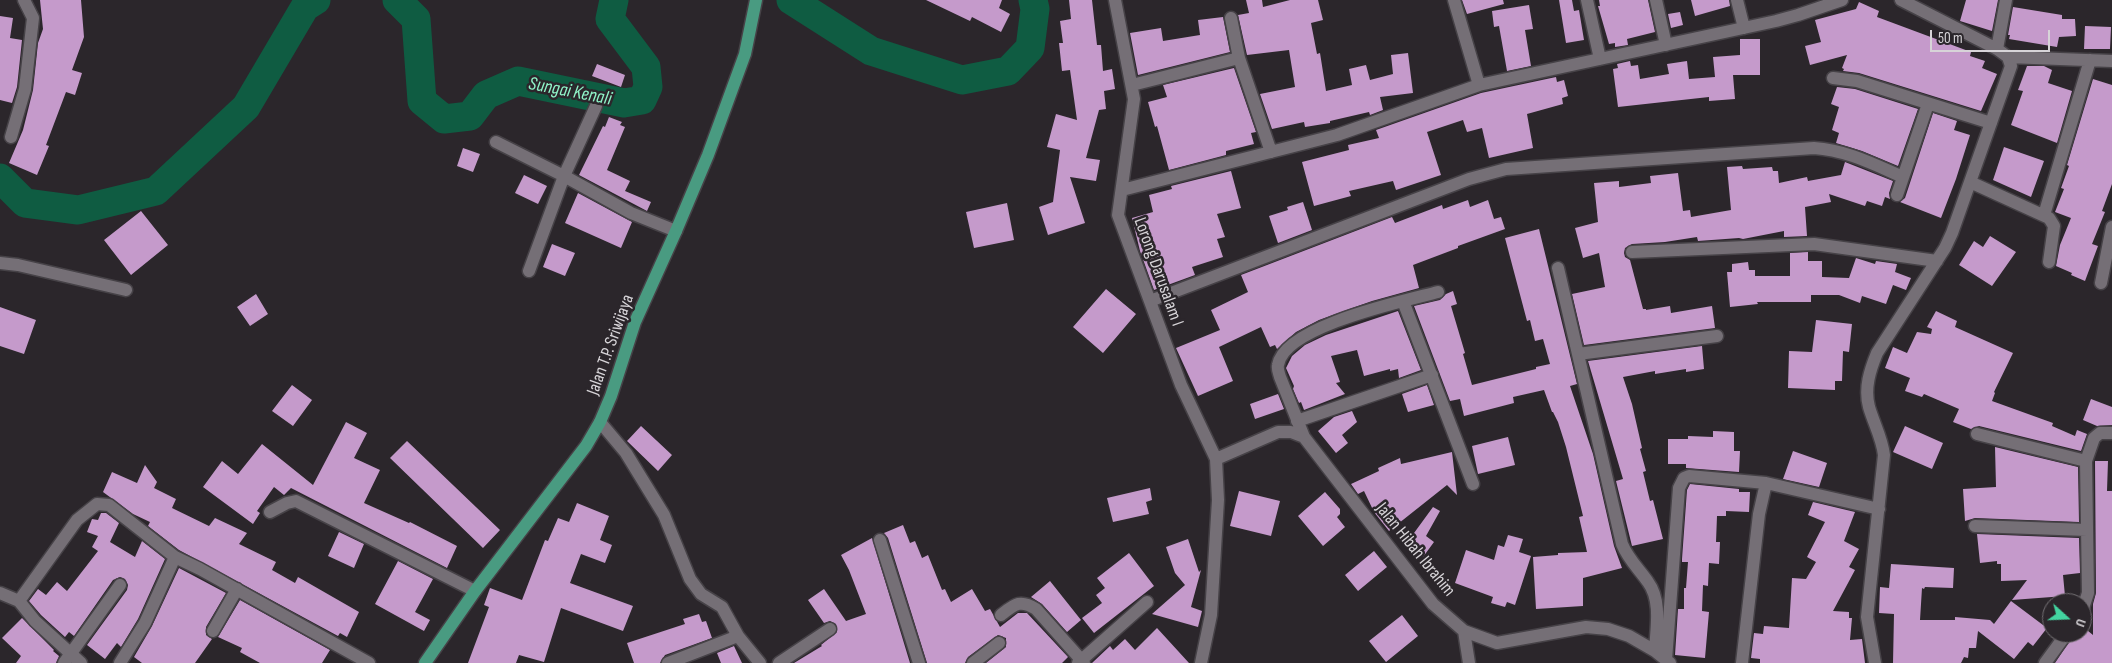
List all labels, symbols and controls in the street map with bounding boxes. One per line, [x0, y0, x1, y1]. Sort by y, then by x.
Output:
scale bar [1932, 20, 2052, 52]
text: 50 m [1938, 29, 1963, 48]
water label: Sungai Kenali [527, 73, 613, 111]
street label: Lorong Darusalam I [1128, 215, 1188, 329]
street label: Jalan T.P. Sriwijaya [583, 292, 639, 398]
street label: Jalan Hibah Ibrahim [1371, 499, 1459, 601]
north arrow [2042, 593, 2092, 643]
text: U [2071, 617, 2090, 629]

